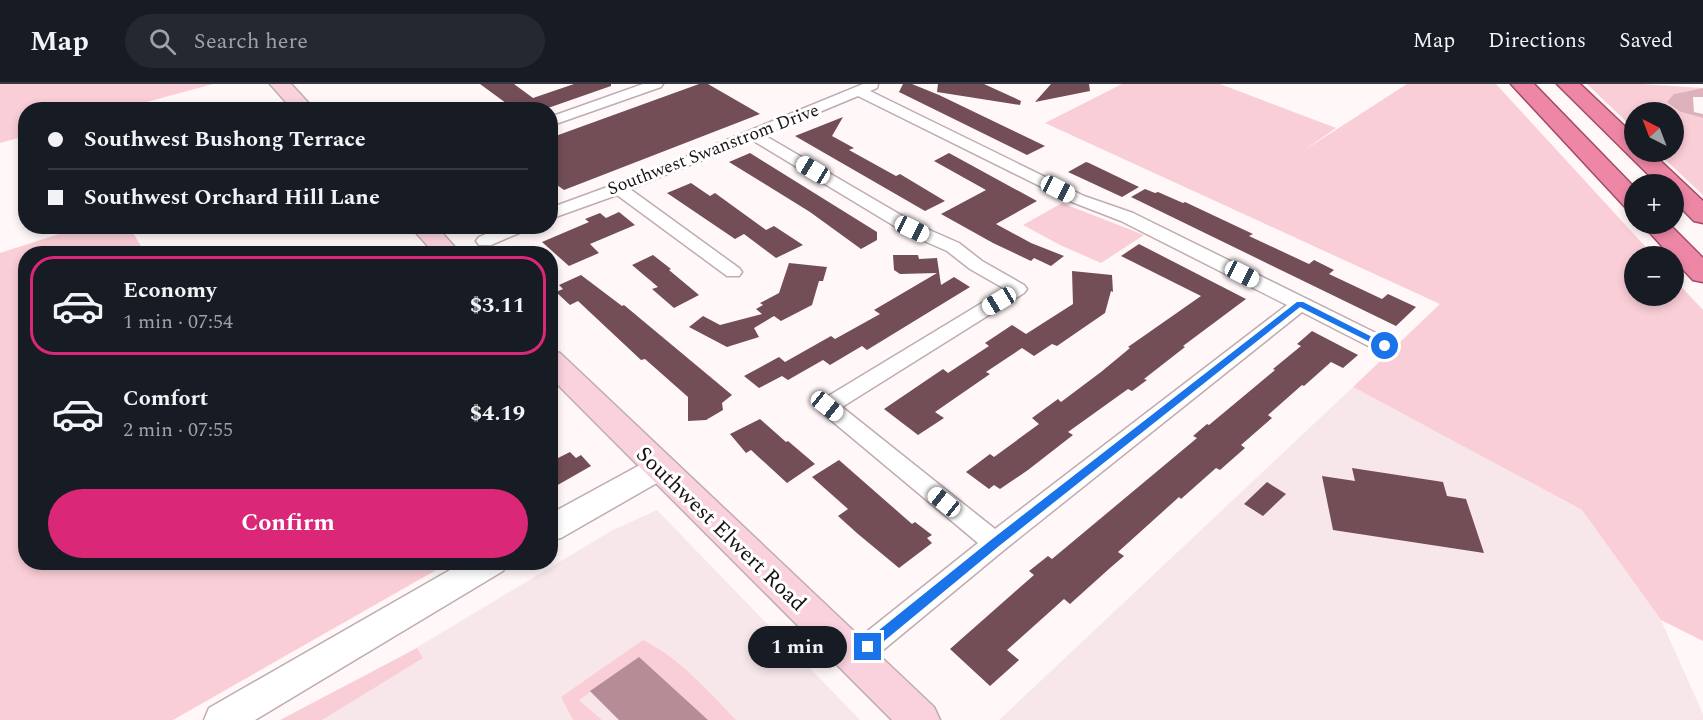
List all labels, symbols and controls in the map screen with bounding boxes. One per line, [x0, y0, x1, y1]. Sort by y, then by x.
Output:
search box [125, 14, 545, 68]
text: Map [30, 20, 89, 63]
icon: search [146, 25, 179, 58]
text: Search here [194, 25, 308, 58]
text: Map [1413, 25, 1455, 57]
text: Directions [1488, 25, 1586, 57]
text: Saved [1619, 25, 1673, 57]
street label: Southwest Swanstrom Drive [603, 97, 823, 202]
north arrow [1624, 102, 1684, 162]
map controls [1624, 102, 1684, 306]
text: Southwest Bushong Terrace [84, 123, 366, 156]
car [793, 153, 833, 187]
car [1038, 173, 1078, 205]
button: + [1624, 174, 1684, 234]
text: Southwest Orchard Hill Lane [84, 181, 380, 214]
car [892, 213, 932, 245]
button: − [1624, 246, 1684, 306]
car [1222, 258, 1262, 290]
text: Economy [123, 274, 216, 307]
icon: car [51, 279, 105, 333]
car [979, 284, 1019, 318]
text: $3.11 [470, 289, 525, 322]
text: 1 min · 07:54 [123, 307, 233, 337]
route start [1371, 332, 1398, 359]
text: Comfort [123, 382, 208, 415]
icon: car [51, 387, 105, 441]
car [807, 388, 847, 424]
text: $4.19 [470, 397, 525, 430]
text: 2 min · 07:55 [123, 415, 233, 445]
street label: Southwest Elwert Road [628, 439, 814, 619]
car [924, 484, 964, 520]
button: Confirm [48, 489, 528, 558]
callout: 1 min [748, 626, 847, 668]
text: 1 min [771, 632, 824, 662]
route end [854, 633, 881, 660]

